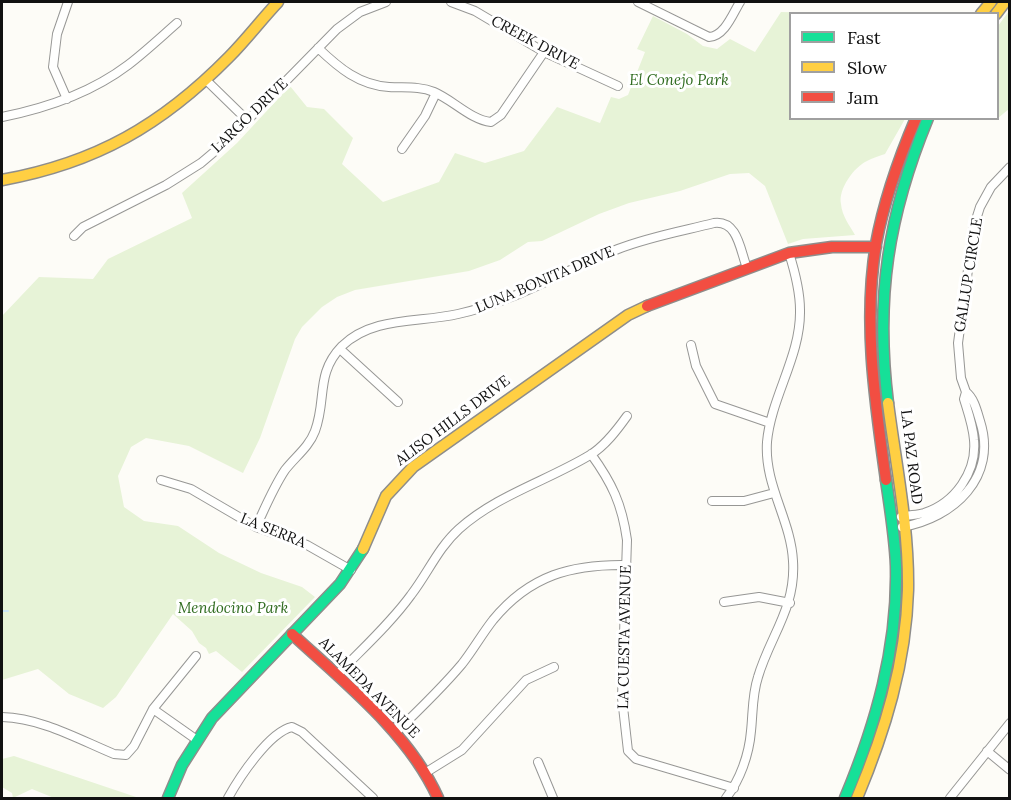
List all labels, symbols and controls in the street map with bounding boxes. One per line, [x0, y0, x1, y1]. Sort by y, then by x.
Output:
street label: CREEK DRIVE [488, 12, 582, 74]
legend [789, 12, 999, 120]
text: Fast [847, 26, 881, 49]
text: Slow [847, 56, 887, 79]
park label: El Conejo Park [629, 72, 729, 90]
street label: LARGO DRIVE [208, 75, 292, 157]
text: Jam [847, 86, 879, 109]
street label: GALLUP CIRCLE [951, 216, 987, 334]
street label: LUNA BONITA DRIVE [473, 243, 617, 317]
street label: ALISO HILLS DRIVE [392, 372, 514, 470]
street label: LA PAZ ROAD [896, 409, 926, 505]
street label: LA SERRA [238, 510, 308, 552]
street label: LA CUESTA AVENUE [615, 565, 635, 709]
park label: Mendocino Park [178, 600, 288, 618]
street label: ALAMEDA AVENUE [315, 634, 423, 742]

